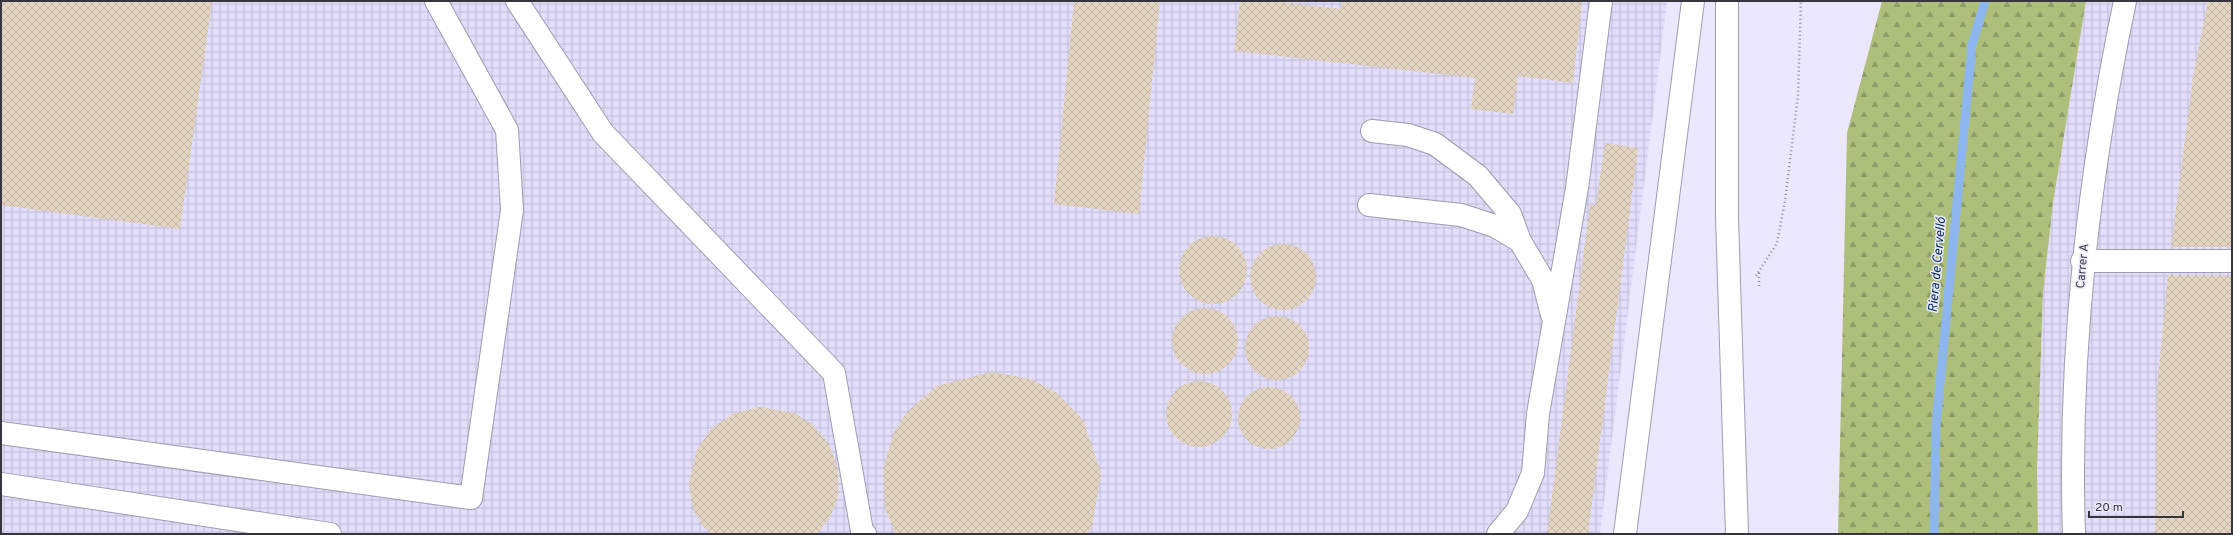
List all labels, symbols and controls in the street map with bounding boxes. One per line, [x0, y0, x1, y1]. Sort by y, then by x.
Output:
water label: Riera de Cervelló [1926, 216, 1950, 313]
street label: Carrer A [2073, 243, 2093, 289]
scale bar [2089, 493, 2183, 519]
text: 20 m [2095, 500, 2123, 516]

